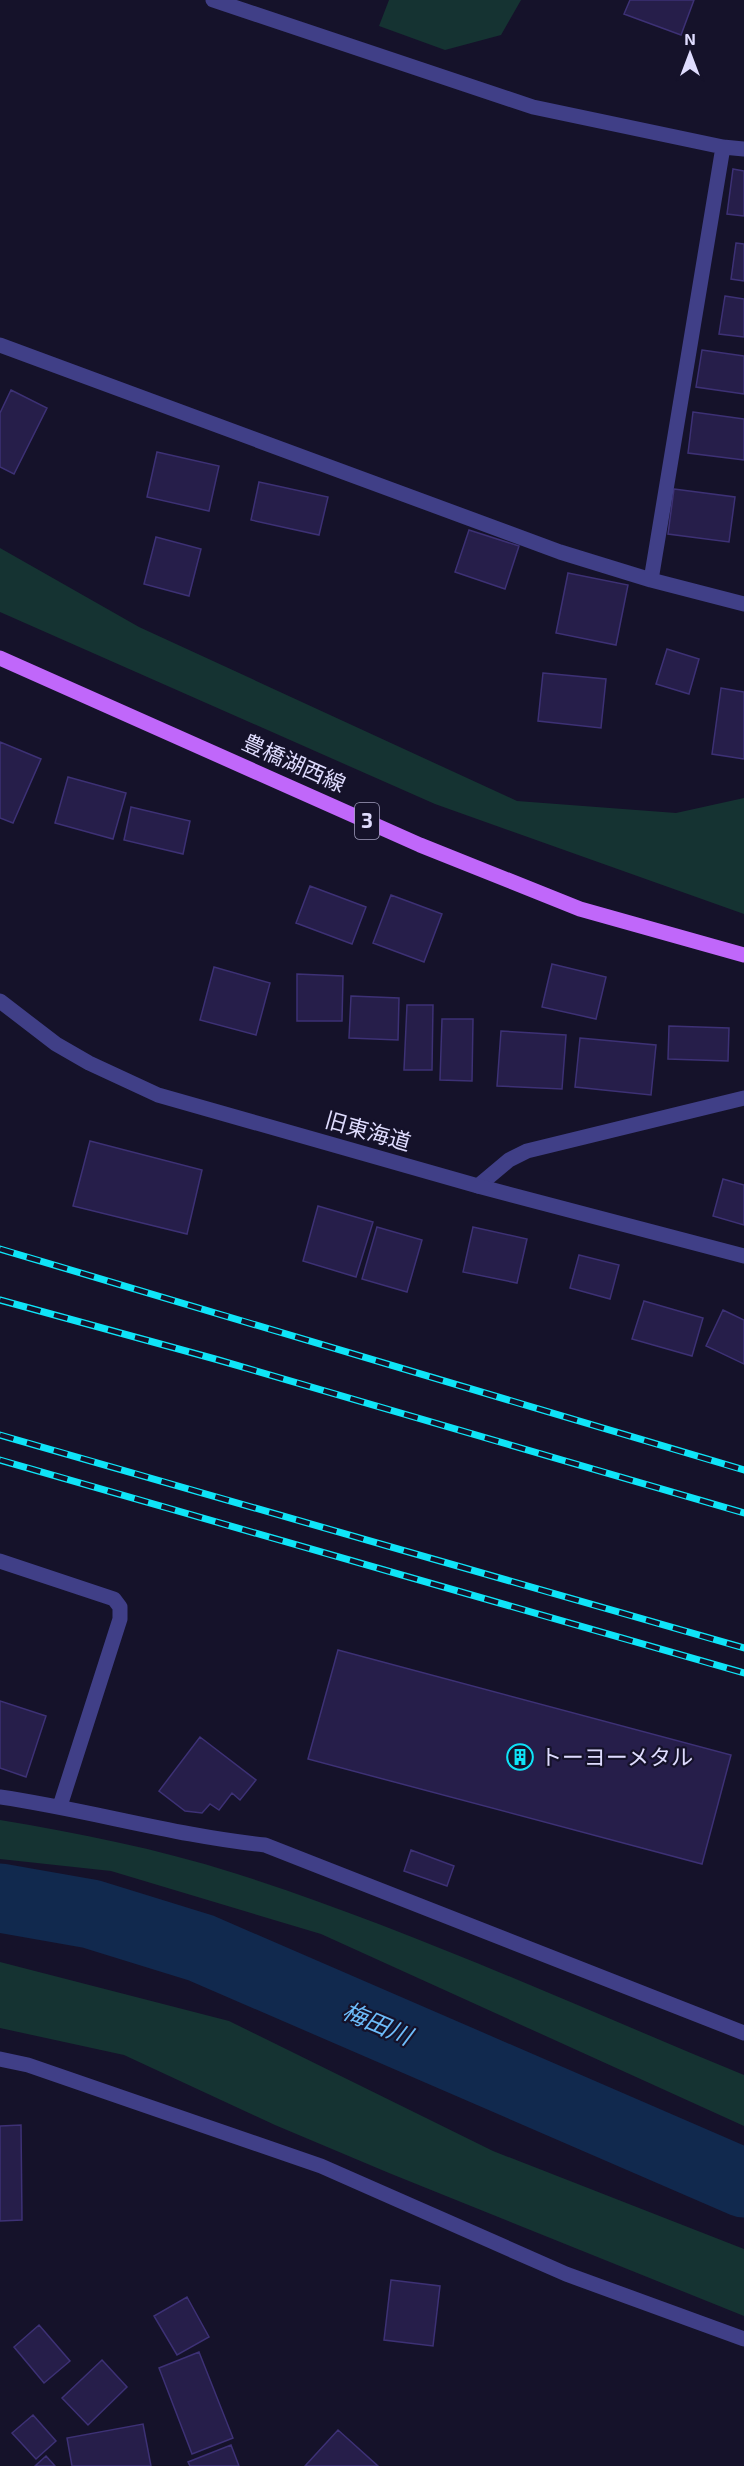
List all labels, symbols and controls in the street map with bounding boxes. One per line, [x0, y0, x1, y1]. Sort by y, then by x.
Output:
north arrow [660, 24, 720, 84]
text: N [684, 29, 696, 48]
street label: 豊橋湖西線 [239, 728, 350, 796]
road number: 3 [355, 803, 379, 839]
street label: 旧東海道 [322, 1105, 414, 1155]
building icon: トーヨーメタル [505, 1742, 535, 1772]
place label: トーヨーメタル [540, 1743, 693, 1769]
water label: 梅田川 [339, 1995, 419, 2051]

